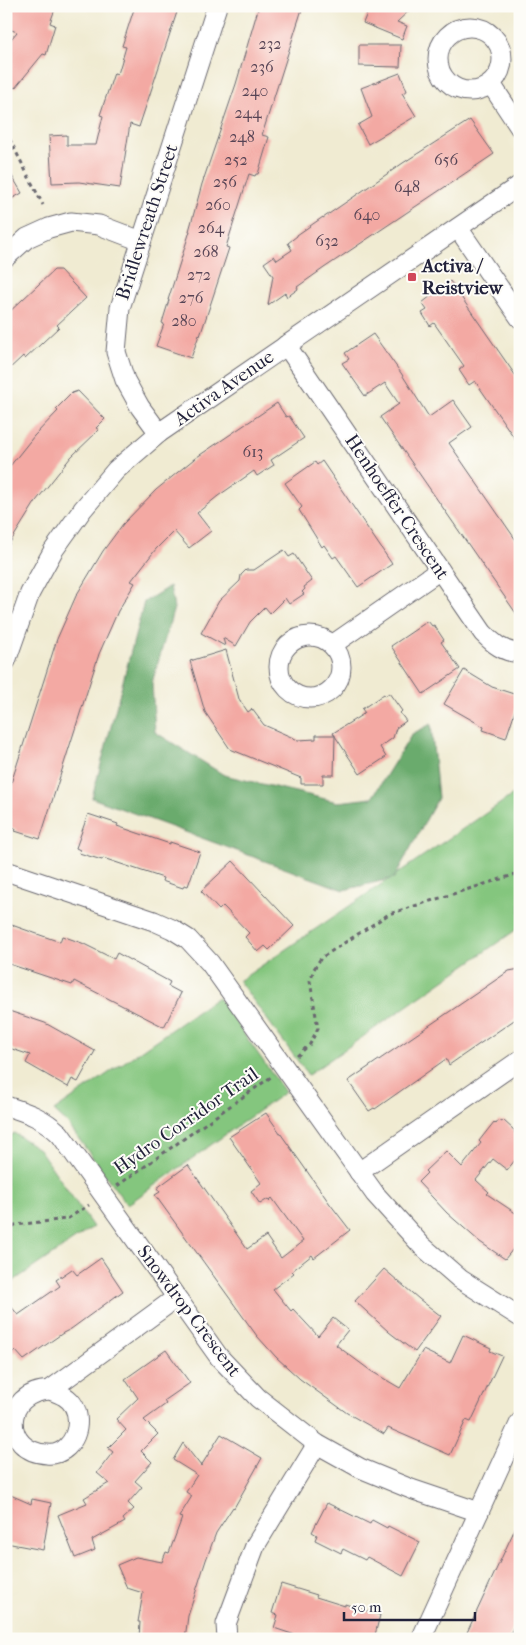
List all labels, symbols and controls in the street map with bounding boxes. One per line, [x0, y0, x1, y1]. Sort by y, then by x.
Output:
house number: 232 [258, 34, 282, 53]
house number: 236 [250, 57, 274, 76]
house number: 240 [242, 81, 268, 100]
house number: 244 [234, 103, 262, 122]
house number: 248 [229, 127, 255, 146]
street label: Bridlewreath Street [111, 141, 183, 303]
house number: 252 [224, 150, 248, 169]
house number: 656 [434, 150, 458, 169]
house number: 256 [213, 172, 237, 191]
house number: 648 [394, 177, 420, 196]
house number: 260 [205, 195, 231, 214]
house number: 640 [354, 205, 380, 224]
house number: 264 [198, 218, 225, 237]
house number: 632 [315, 231, 339, 250]
house number: 268 [194, 242, 218, 261]
place label: Activa / Reistview [421, 255, 504, 299]
house number: 272 [187, 265, 211, 284]
marker: Activa / Reistview [406, 271, 418, 283]
house number: 276 [179, 288, 204, 307]
house number: 280 [171, 311, 197, 330]
street label: Activa Avenue [169, 346, 278, 431]
street label: Henhoeffer Crescent [340, 430, 454, 584]
house number: 613 [243, 442, 263, 461]
street label: Hydro Corridor Trail [110, 1063, 262, 1179]
street label: Snowdrop Crescent [133, 1241, 246, 1381]
scale bar [344, 1590, 475, 1622]
text: 50 m [351, 1598, 382, 1616]

